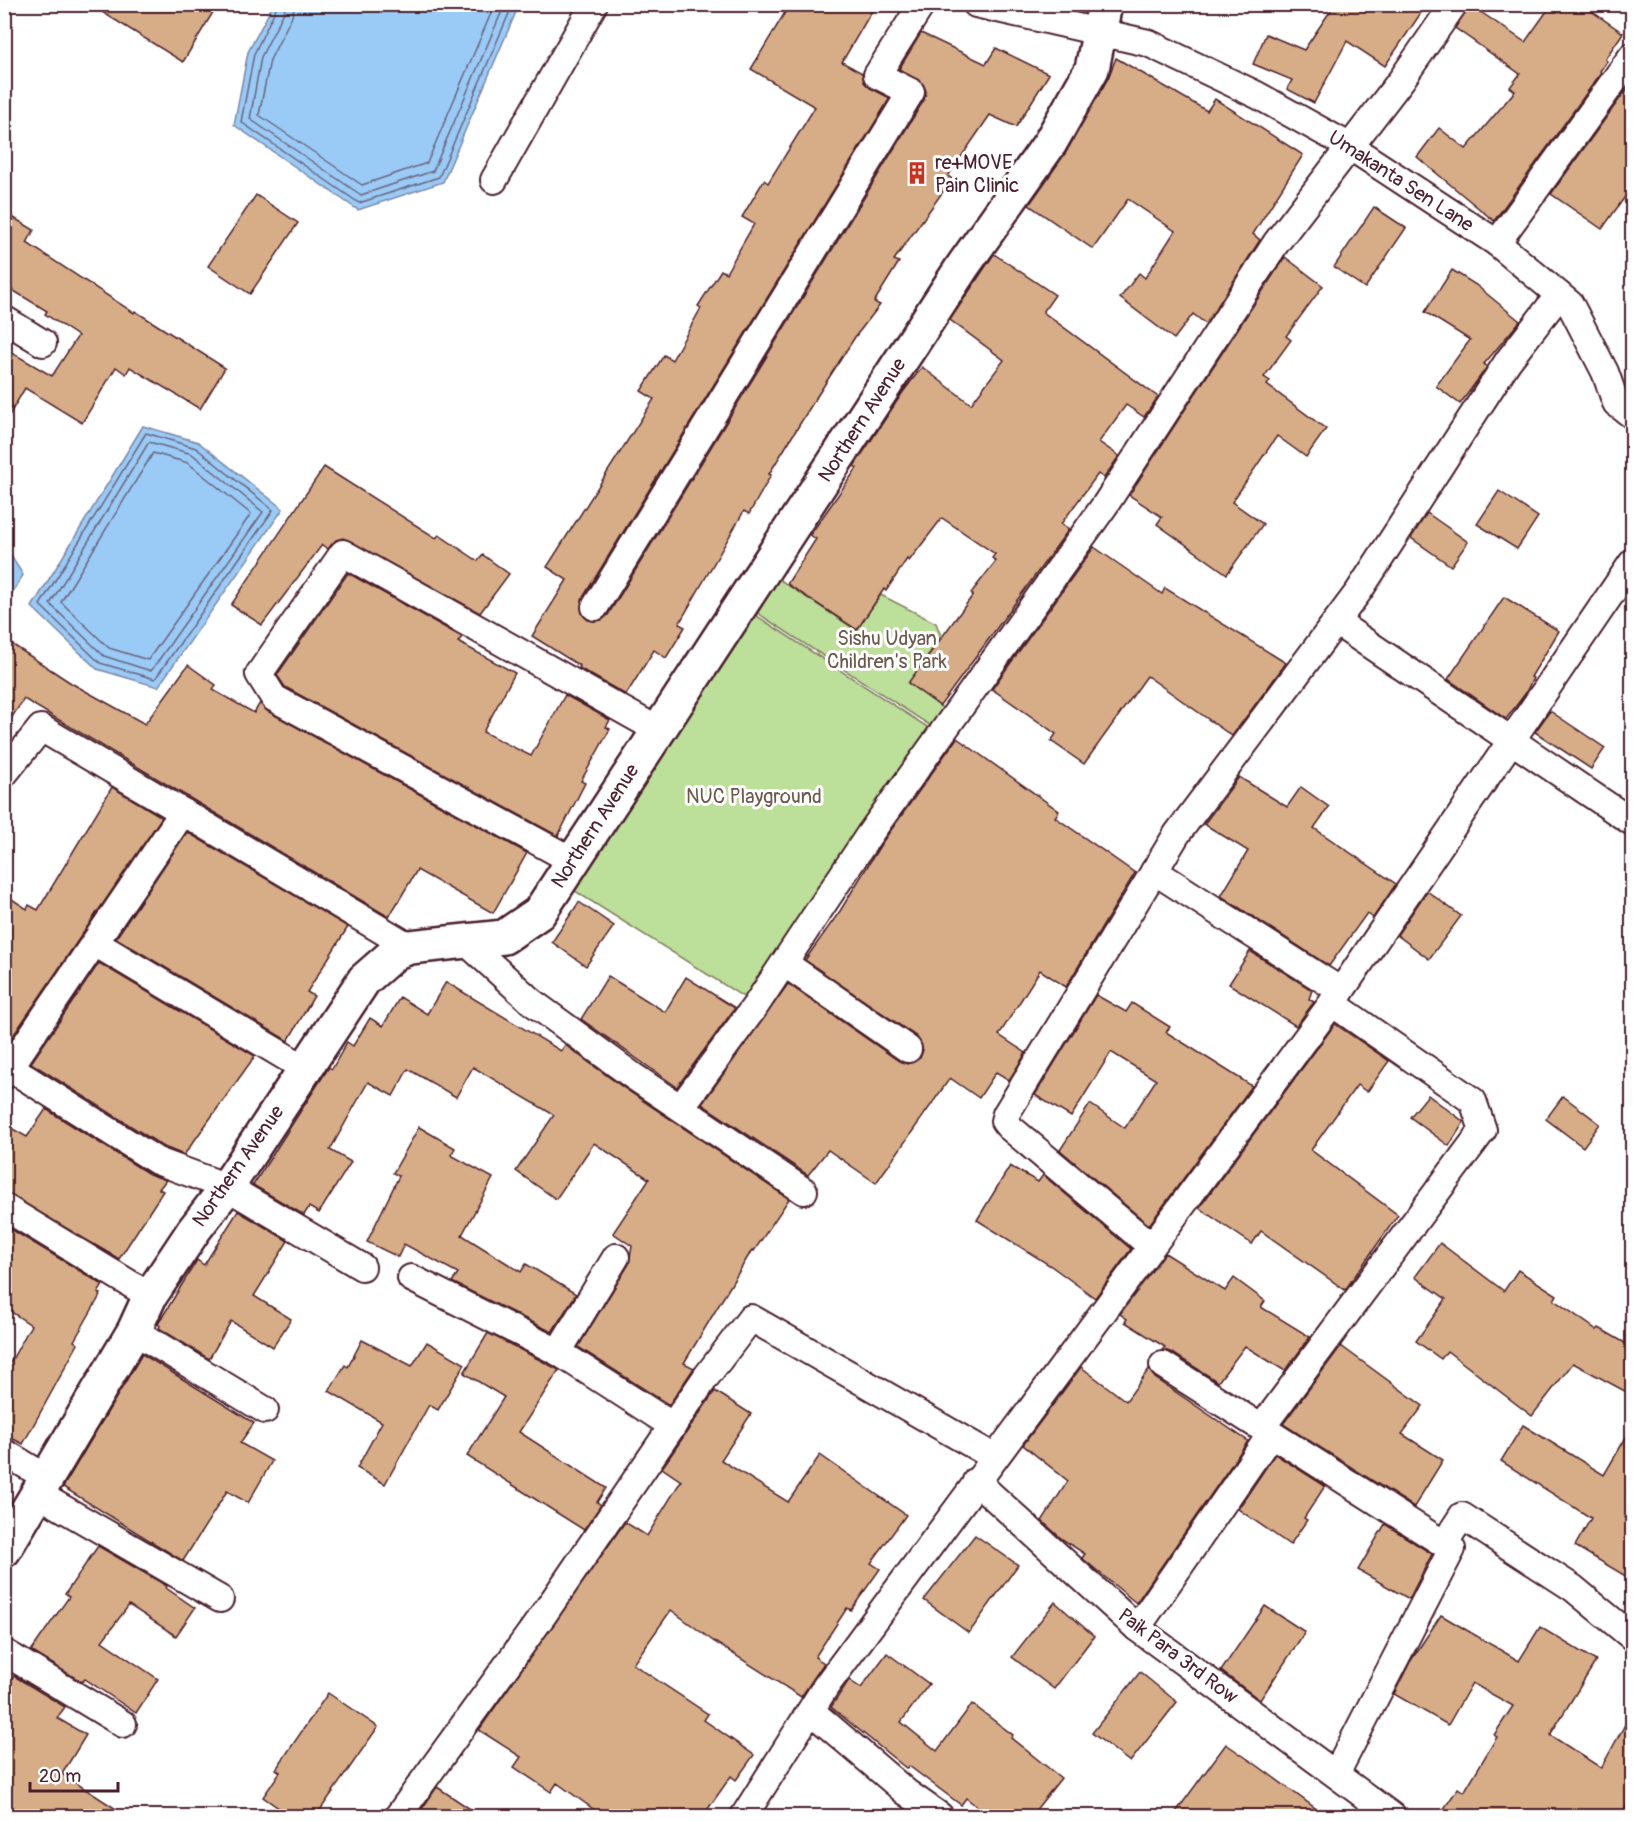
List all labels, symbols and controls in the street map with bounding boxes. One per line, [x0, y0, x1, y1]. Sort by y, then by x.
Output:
street label: Umakanta Sen Lane [1324, 125, 1478, 237]
place label: re+MOVE Pain Clinic [935, 150, 1019, 198]
building icon: re+MOVE Pain Clinic [904, 160, 930, 186]
street label: Northern Avenue [813, 353, 911, 487]
park label: Sishu Udyan Children's Park [827, 626, 948, 674]
street label: Northern Avenue [546, 759, 644, 893]
park label: NUC Playground [686, 784, 822, 809]
street label: Northern Avenue [187, 1100, 289, 1232]
street label: Paik Para 3rd Row [1113, 1603, 1243, 1710]
scale bar [30, 1755, 118, 1793]
text: 20 m [39, 1765, 81, 1788]

